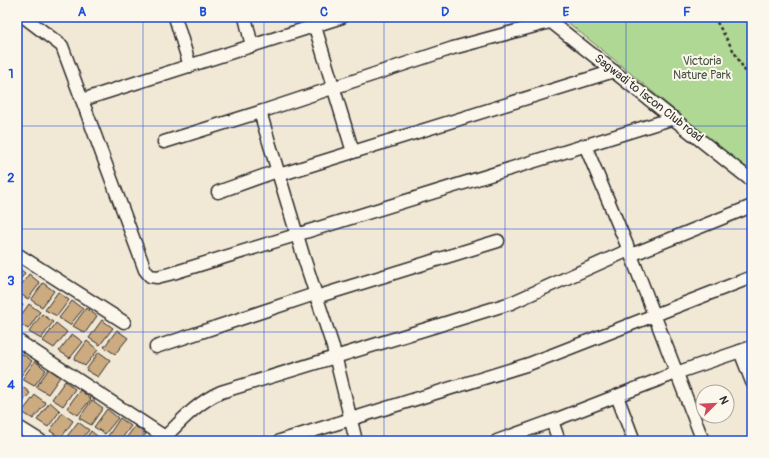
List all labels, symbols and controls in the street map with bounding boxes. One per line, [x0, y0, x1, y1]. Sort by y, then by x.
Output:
text: A [78, 4, 87, 20]
text: B [199, 4, 207, 20]
text: C [320, 4, 328, 20]
text: D [441, 4, 449, 20]
text: E [563, 4, 570, 20]
text: F [683, 4, 691, 20]
street label: Sagwadi to Iscon Club road [591, 51, 706, 146]
park label: Victoria Nature Park [673, 54, 731, 83]
text: 1 [8, 66, 14, 82]
text: 2 [7, 170, 15, 186]
text: 3 [7, 273, 15, 289]
text: 4 [7, 377, 15, 393]
north arrow [695, 384, 735, 424]
text: N [716, 394, 731, 407]

